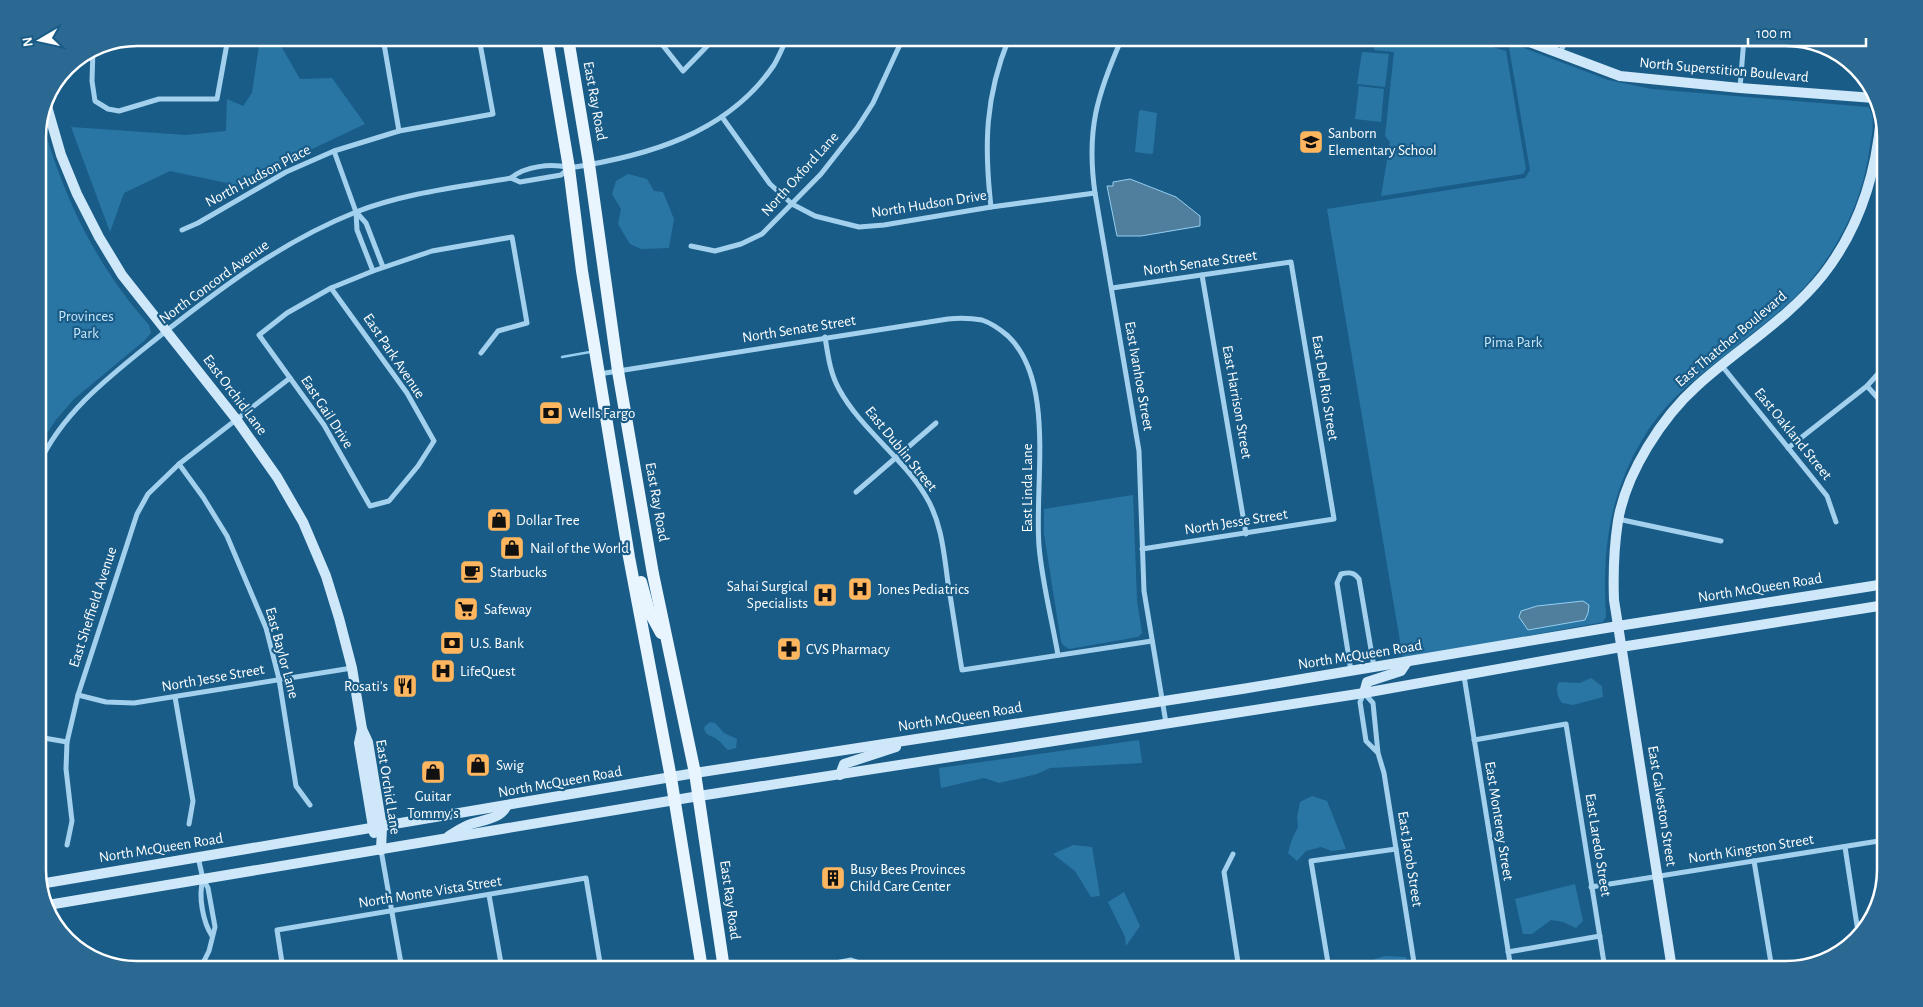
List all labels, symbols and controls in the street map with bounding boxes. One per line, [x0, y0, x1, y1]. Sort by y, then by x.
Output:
north arrow [15, 15, 65, 65]
scale bar [1748, 15, 1866, 47]
text: 100 m [1756, 26, 1791, 41]
text: N [20, 36, 36, 48]
street label: North Superstition Boulevard [1639, 55, 1810, 85]
street label: East Ray Road [581, 60, 609, 142]
place label: Sanborn Elementary School [1328, 126, 1437, 158]
street label: North Oxford Lane [759, 129, 842, 219]
school or university icon: Sanborn Elementary School [1298, 129, 1324, 155]
street label: North Hudson Place [203, 142, 313, 210]
street label: North Hudson Drive [870, 187, 988, 221]
street label: North Concord Avenue [156, 237, 272, 327]
street label: North Senate Street [1142, 248, 1258, 278]
street label: East Thatcher Boulevard [1673, 288, 1790, 390]
park label: Provinces Park [58, 309, 114, 341]
street label: East Park Avenue [360, 311, 428, 401]
street label: North Senate Street [741, 313, 857, 345]
street label: East Ivanhoe Street [1122, 320, 1156, 432]
street label: East Del Rio Street [1309, 334, 1341, 442]
park label: Pima Park [1484, 335, 1543, 350]
street label: East Harrison Street [1220, 344, 1254, 460]
street label: East Orchid Lane [200, 352, 270, 438]
street label: East Gail Drive [298, 373, 356, 451]
street label: East Oakland Street [1751, 385, 1835, 483]
bank icon: Wells Fargo [538, 400, 564, 426]
street label: East Dublin Street [862, 404, 940, 495]
place label: Wells Fargo [568, 406, 635, 421]
street label: East Linda Lane [1020, 443, 1035, 533]
street label: East Ray Road [643, 461, 671, 543]
street label: North Jesse Street [1183, 506, 1289, 538]
shop icon: Dollar Tree [486, 507, 512, 533]
place label: Dollar Tree [516, 513, 580, 528]
shop icon: Nail of the World [499, 535, 525, 561]
place label: Nail of the World [530, 541, 629, 556]
street label: East Sheffield Avenue [66, 545, 120, 669]
cafe icon: Starbucks [459, 559, 485, 585]
place label: Starbucks [490, 565, 547, 580]
street label: North McQueen Road [1697, 571, 1823, 605]
hospital icon: Jones Pediatrics [847, 576, 873, 602]
place label: Sahai Surgical Specialists [727, 579, 808, 611]
hospital icon: Sahai Surgical Specialists [812, 582, 838, 608]
place label: Jones Pediatrics [878, 582, 969, 597]
supermarket icon: Safeway [453, 596, 479, 622]
place label: Safeway [484, 602, 532, 617]
street label: East Baylor Lane [263, 606, 301, 700]
bank icon: U.S. Bank [439, 630, 465, 656]
place label: U.S. Bank [470, 636, 524, 651]
pharmacy icon: CVS Pharmacy [776, 636, 802, 662]
street label: North McQueen Road [1297, 638, 1423, 672]
place label: CVS Pharmacy [806, 642, 891, 657]
hospital icon: LifeQuest [430, 658, 456, 684]
street label: North Jesse Street [160, 662, 266, 694]
place label: LifeQuest [460, 664, 516, 679]
restaurant icon: Rosati's [392, 673, 418, 699]
place label: Rosati's [344, 679, 388, 694]
street label: North McQueen Road [897, 700, 1023, 734]
street label: East Orchid Lane [373, 738, 403, 836]
street label: East Galveston Street [1645, 745, 1679, 868]
shop icon: Swig [465, 752, 491, 778]
place label: Swig [496, 758, 525, 773]
shop icon: Guitar Tommy's [420, 759, 446, 785]
street label: East Monterey Street [1482, 760, 1516, 882]
street label: North McQueen Road [497, 764, 623, 800]
place label: Guitar Tommy's [407, 789, 459, 821]
street label: East Laredo Street [1582, 792, 1614, 898]
street label: East Jacob Street [1395, 810, 1425, 908]
street label: North McQueen Road [98, 831, 224, 865]
street label: North Kingston Street [1687, 832, 1815, 866]
street label: East Ray Road [717, 859, 743, 941]
place label: Busy Bees Provinces Child Care Center [850, 862, 965, 894]
building icon: Busy Bees Provinces Child Care Center [820, 865, 846, 891]
street label: North Monte Vista Street [357, 873, 503, 911]

